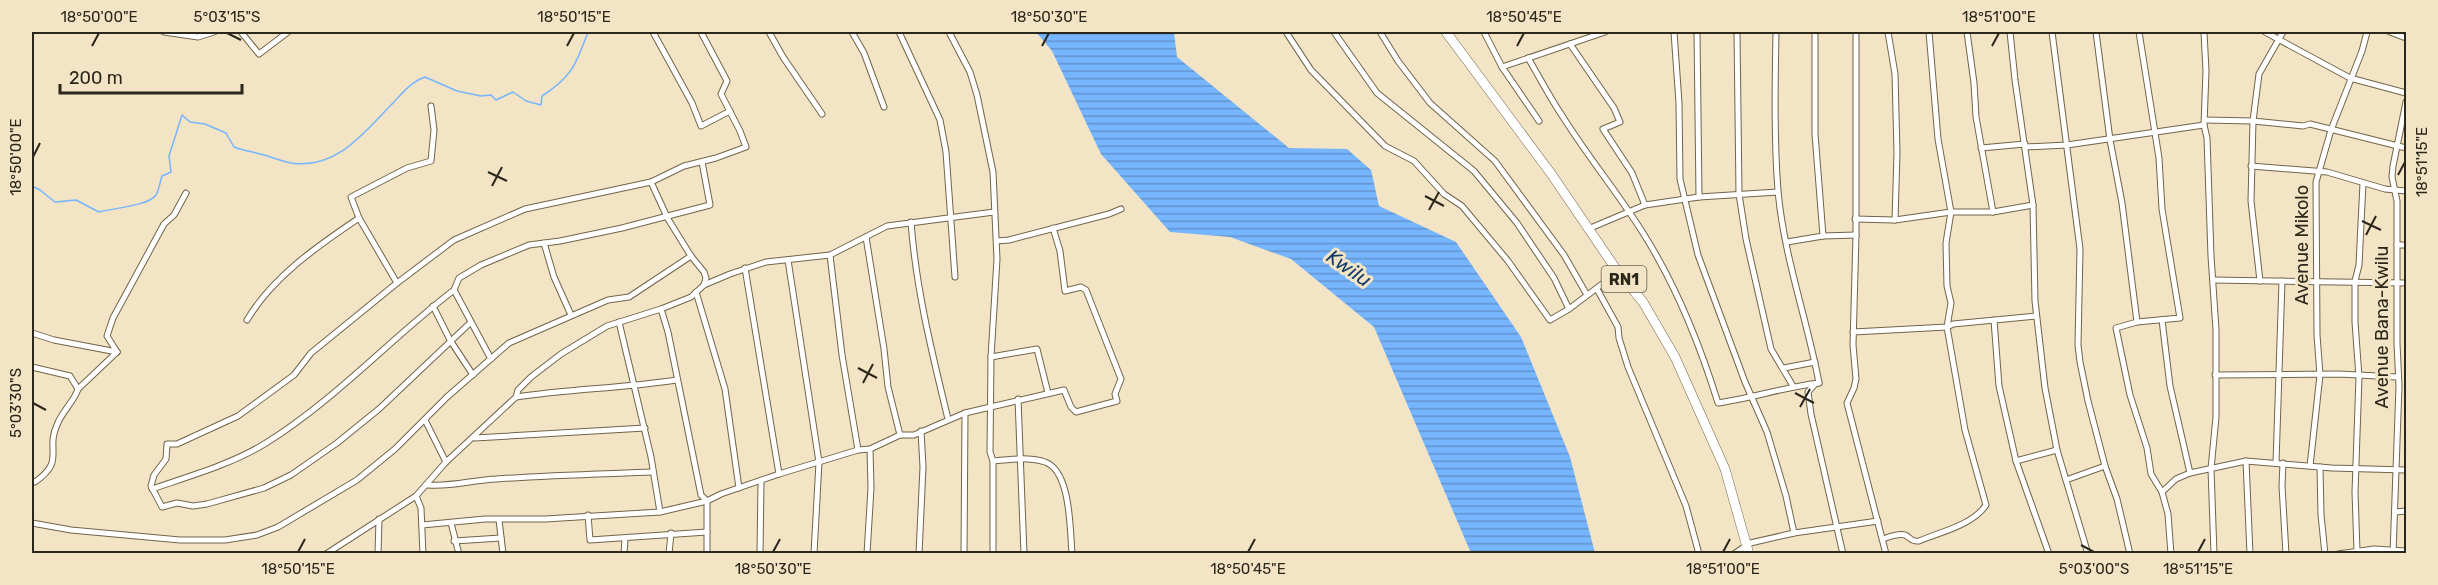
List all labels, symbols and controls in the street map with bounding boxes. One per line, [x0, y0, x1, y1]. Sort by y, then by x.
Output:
text: 18°50'00"E [60, 8, 138, 26]
text: 5°03'15"S [194, 8, 260, 26]
text: 18°50'15"E [537, 8, 611, 26]
text: 18°50'30"E [1011, 8, 1087, 26]
text: 18°50'45"E [1486, 8, 1562, 26]
text: 18°51'00"E [1962, 8, 2036, 26]
scale bar [60, 57, 242, 95]
text: 200 m [69, 67, 123, 89]
text: 18°50'00"E [7, 118, 25, 196]
text: 18°51'15"E [2413, 127, 2431, 197]
street label: Avenue Mikolo [2291, 185, 2313, 305]
water label: Kwilu [1322, 244, 1376, 292]
street label: Avenue Bana-Kwilu [2371, 246, 2393, 408]
road number: RN1 [1602, 266, 1646, 292]
text: 5°03'30"S [7, 368, 25, 438]
text: 18°50'15"E [261, 560, 335, 578]
text: 18°50'30"E [735, 560, 811, 578]
text: 18°50'45"E [1210, 560, 1286, 578]
text: 18°51'00"E [1686, 560, 1760, 578]
text: 5°03'00"S [2059, 560, 2129, 578]
text: 18°51'15"E [2163, 560, 2233, 578]

